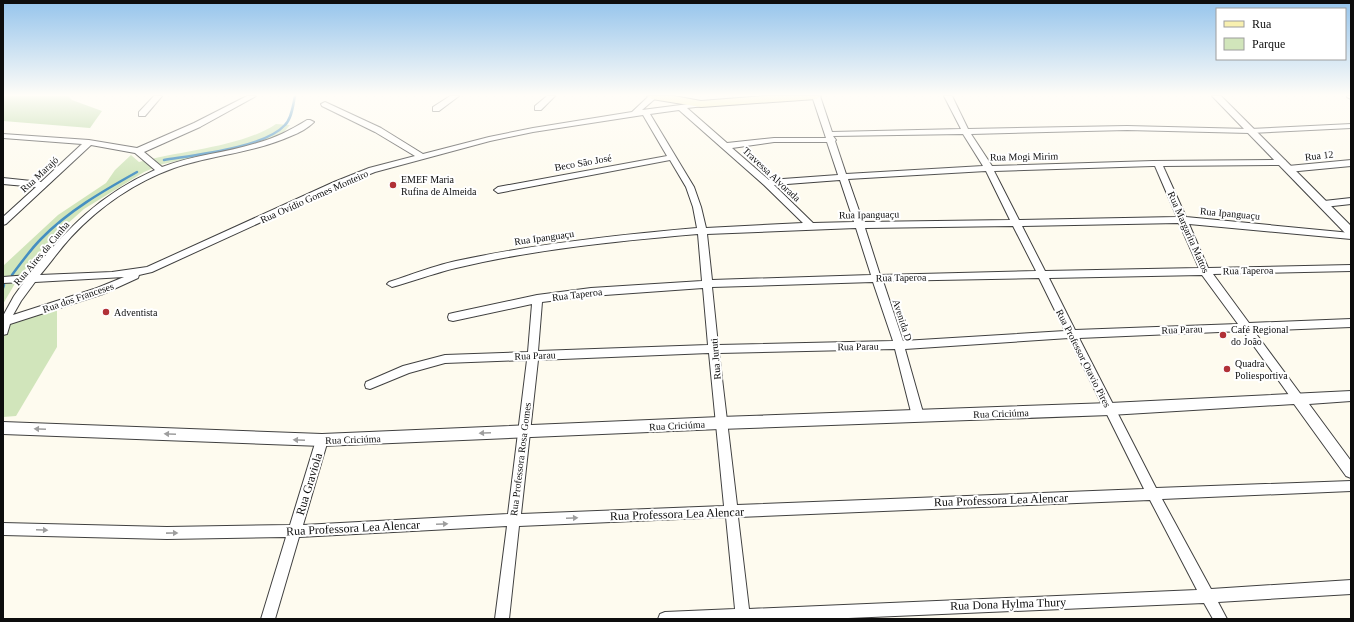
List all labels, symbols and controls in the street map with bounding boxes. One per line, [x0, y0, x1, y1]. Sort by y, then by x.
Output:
legend [1216, 8, 1346, 60]
text: Rua [1252, 17, 1272, 31]
text: Parque [1252, 37, 1285, 51]
street label: Travessa Alvorada [741, 145, 803, 204]
street label: Rua 12 [1304, 149, 1334, 162]
street label: Rua Mogi Mirim [990, 150, 1058, 163]
street label: Beco São José [554, 152, 613, 173]
street label: Rua Marajó [18, 154, 60, 195]
street label: Rua Ovídio Gomes Monteiro [259, 168, 370, 225]
place label: EMEF Maria Rufina de Almeida [401, 174, 477, 197]
marker: EMEF Maria Rufina de Almeida [388, 180, 398, 190]
street label: Rua Margarita Mattos [1166, 190, 1212, 275]
street label: Rua Ipanguaçu [1199, 205, 1260, 222]
street label: Rua Ipanguaçu [839, 208, 899, 221]
street label: Rua Aires da Cunha [11, 219, 72, 288]
street label: Rua Ipanguaçu [513, 228, 575, 247]
street label: Rua Taperoa [1223, 265, 1274, 276]
street label: Rua Taperoa [876, 272, 927, 283]
street label: Rua dos Franceses [41, 280, 115, 315]
street label: Rua Taperoa [551, 286, 603, 303]
street label: Avenida D [891, 298, 914, 342]
marker: Adventista [101, 307, 111, 317]
place label: Adventista [114, 307, 158, 318]
street label: Rua Professor Otavio Pires [1054, 307, 1113, 409]
street label: Rua Parau [1161, 323, 1203, 336]
place label: Café Regional do João [1231, 324, 1289, 347]
marker: Café Regional do João [1218, 330, 1228, 340]
street label: Rua Juruti [708, 338, 723, 380]
street label: Rua Parau [837, 341, 879, 352]
street label: Rua Parau [514, 349, 556, 362]
place label: Quadra Poliesportiva [1235, 358, 1288, 381]
marker: Quadra Poliesportiva [1222, 364, 1232, 374]
street label: Rua Professora Rosa Gomes [508, 402, 533, 516]
street label: Rua Criciúma [973, 407, 1030, 420]
street label: Rua Criciúma [649, 419, 706, 432]
one-way arrow [34, 426, 46, 433]
one-way arrow [479, 430, 491, 437]
one-way arrow [163, 431, 176, 438]
street label: Rua Criciúma [325, 433, 382, 446]
one-way arrow [293, 436, 305, 443]
street label: Rua Graviola [293, 451, 325, 517]
street label: Rua Professora Lea Alencar [934, 491, 1068, 509]
street label: Rua Professora Lea Alencar [610, 505, 744, 523]
one-way arrow [566, 515, 579, 521]
street label: Rua Professora Lea Alencar [286, 517, 420, 539]
one-way arrow [436, 520, 448, 527]
one-way arrow [36, 527, 49, 533]
one-way arrow [166, 530, 179, 536]
street label: Rua Dona Hylma Thury [950, 595, 1066, 613]

